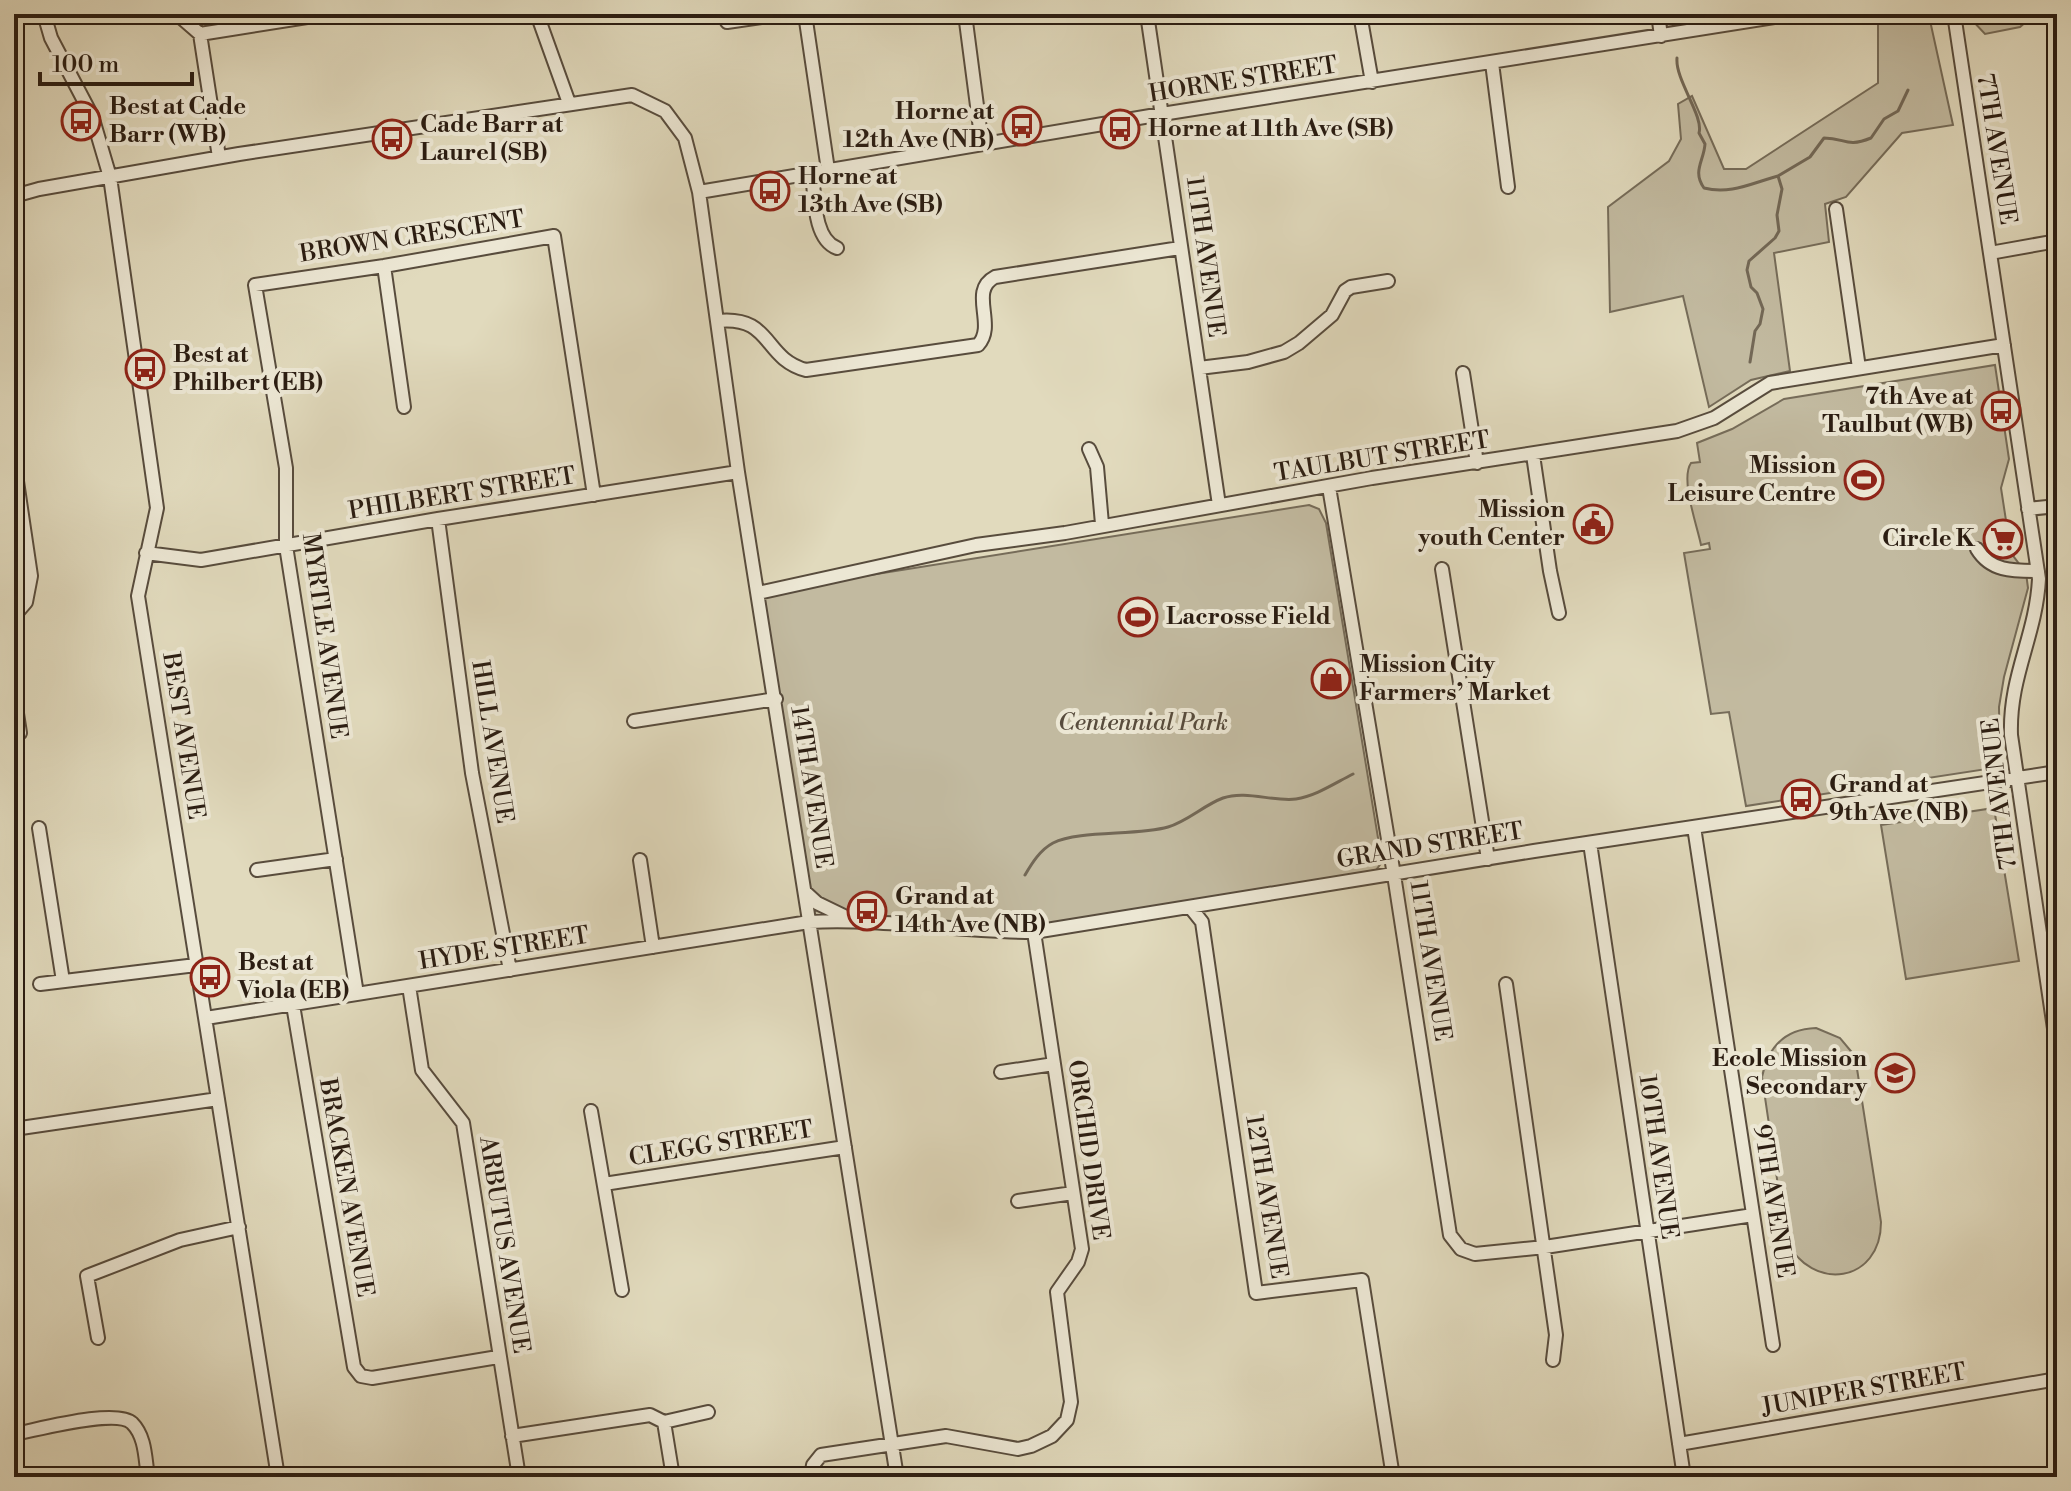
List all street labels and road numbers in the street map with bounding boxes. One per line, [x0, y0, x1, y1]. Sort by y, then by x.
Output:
street label: HORNE STREET [1146, 50, 1340, 110]
street label: 7TH AVENUE [1969, 71, 2023, 227]
street label: 11TH AVENUE [1179, 175, 1231, 339]
street label: BROWN CRESCENT [297, 204, 526, 270]
street label: TAULBUT STREET [1272, 425, 1492, 489]
street label: PHILBERT STREET [346, 461, 578, 527]
street label: MYRTLE AVENUE [295, 531, 353, 741]
street label: BEST AVENUE [155, 649, 211, 822]
street label: HILL AVENUE [464, 658, 520, 826]
street label: 14TH AVENUE [783, 703, 839, 871]
street label: 7TH AVENUE [1976, 716, 2024, 872]
street label: GRAND STREET [1335, 816, 1526, 876]
street label: 11TH AVENUE [1403, 879, 1457, 1043]
street label: HYDE STREET [417, 921, 591, 977]
street label: ORCHID DRIVE [1060, 1058, 1116, 1242]
street label: 10TH AVENUE [1632, 1073, 1684, 1241]
street label: BRACKEN AVENUE [312, 1075, 380, 1300]
street label: 12TH AVENUE [1238, 1113, 1294, 1281]
street label: CLEGG STREET [627, 1115, 815, 1173]
street label: 9TH AVENUE [1746, 1122, 1800, 1280]
street label: ARBUTUS AVENUE [472, 1133, 536, 1356]
street label: JUNIPER STREET [1758, 1357, 1969, 1423]

